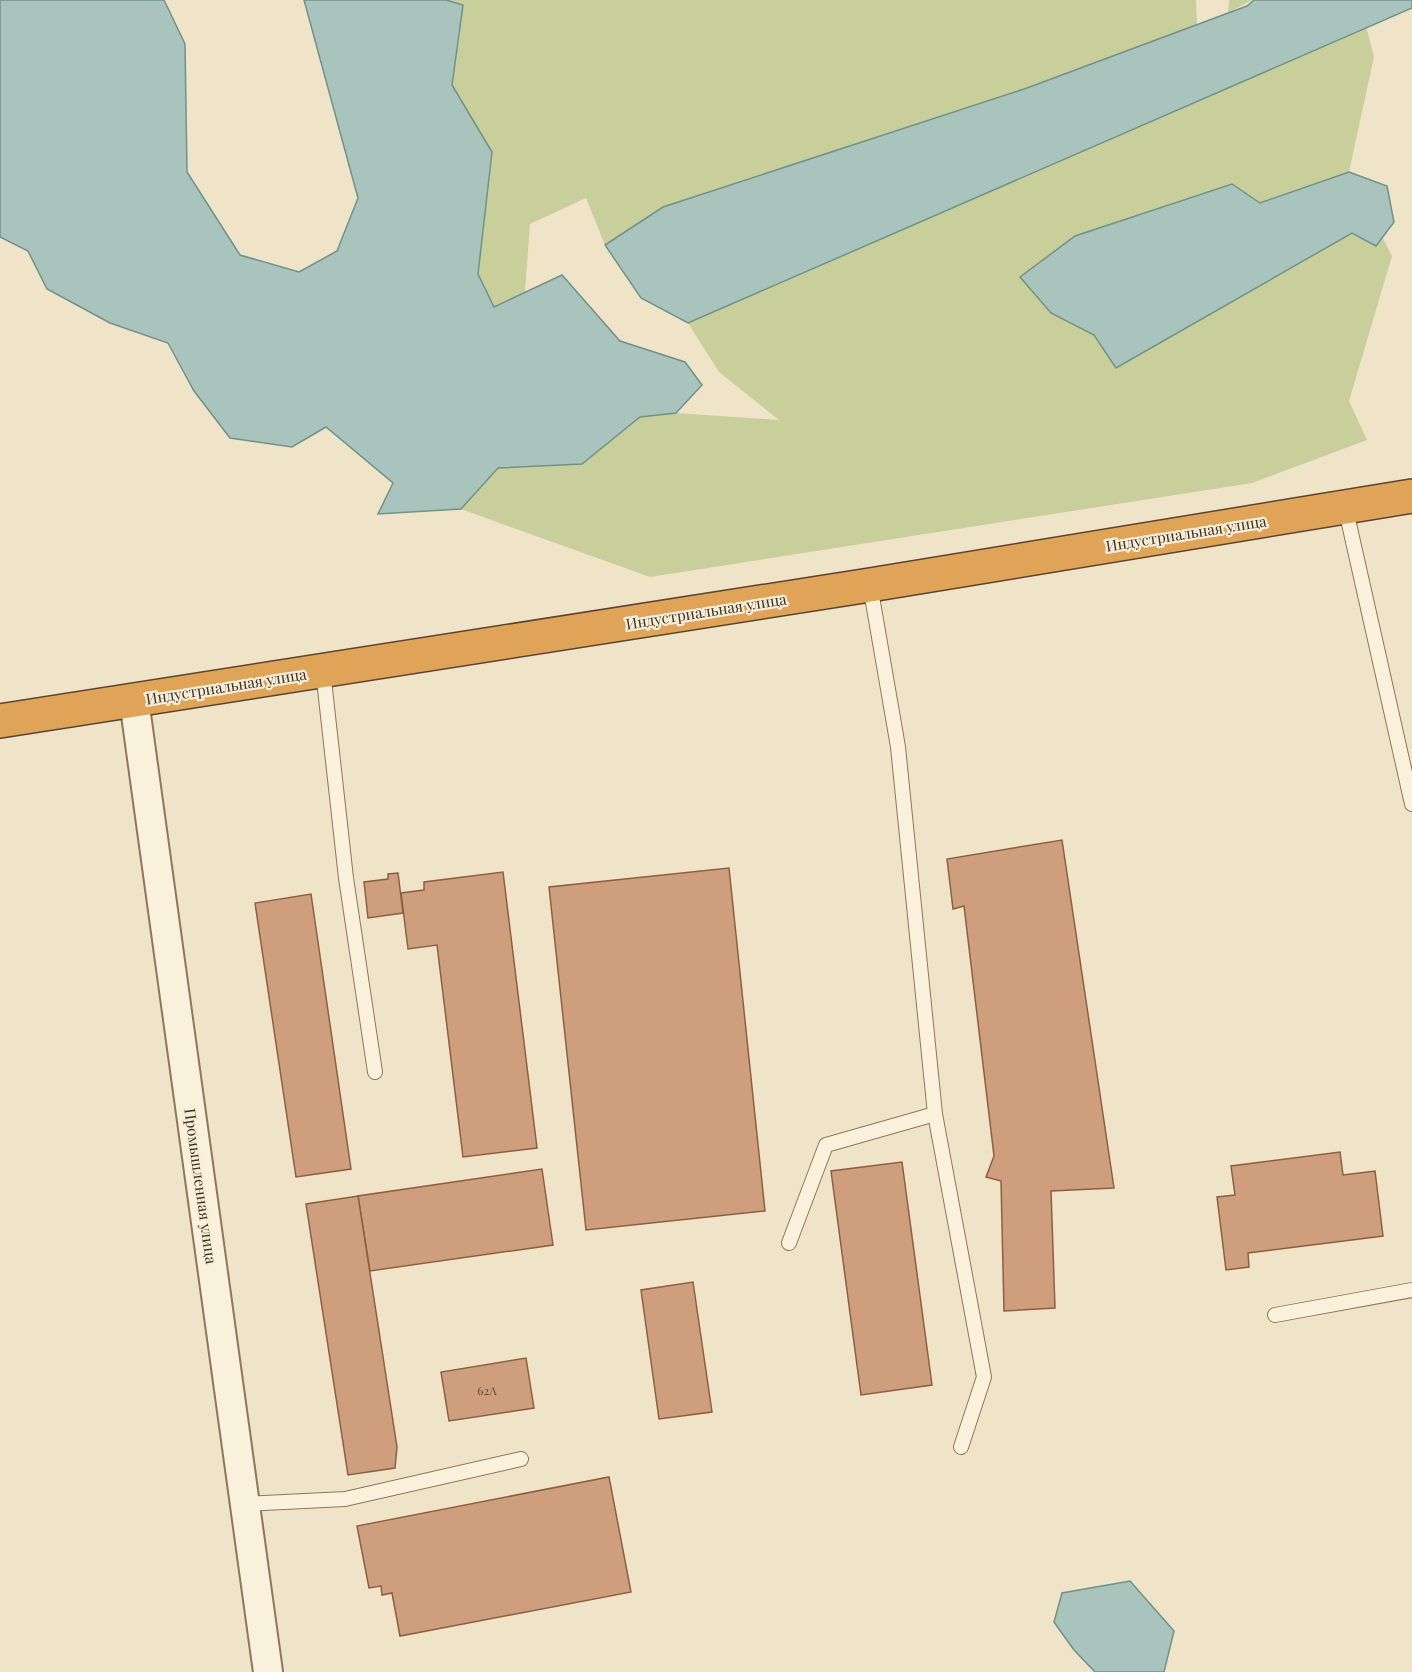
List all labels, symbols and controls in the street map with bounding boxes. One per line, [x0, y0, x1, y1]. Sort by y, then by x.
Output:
street label: Индустриальная улица [1104, 510, 1268, 556]
street label: Индустриальная улица [624, 588, 788, 634]
street label: Индустриальная улица [144, 663, 308, 709]
street label: Промышленная улица [180, 1107, 222, 1266]
house number: 62А [477, 1382, 497, 1398]

